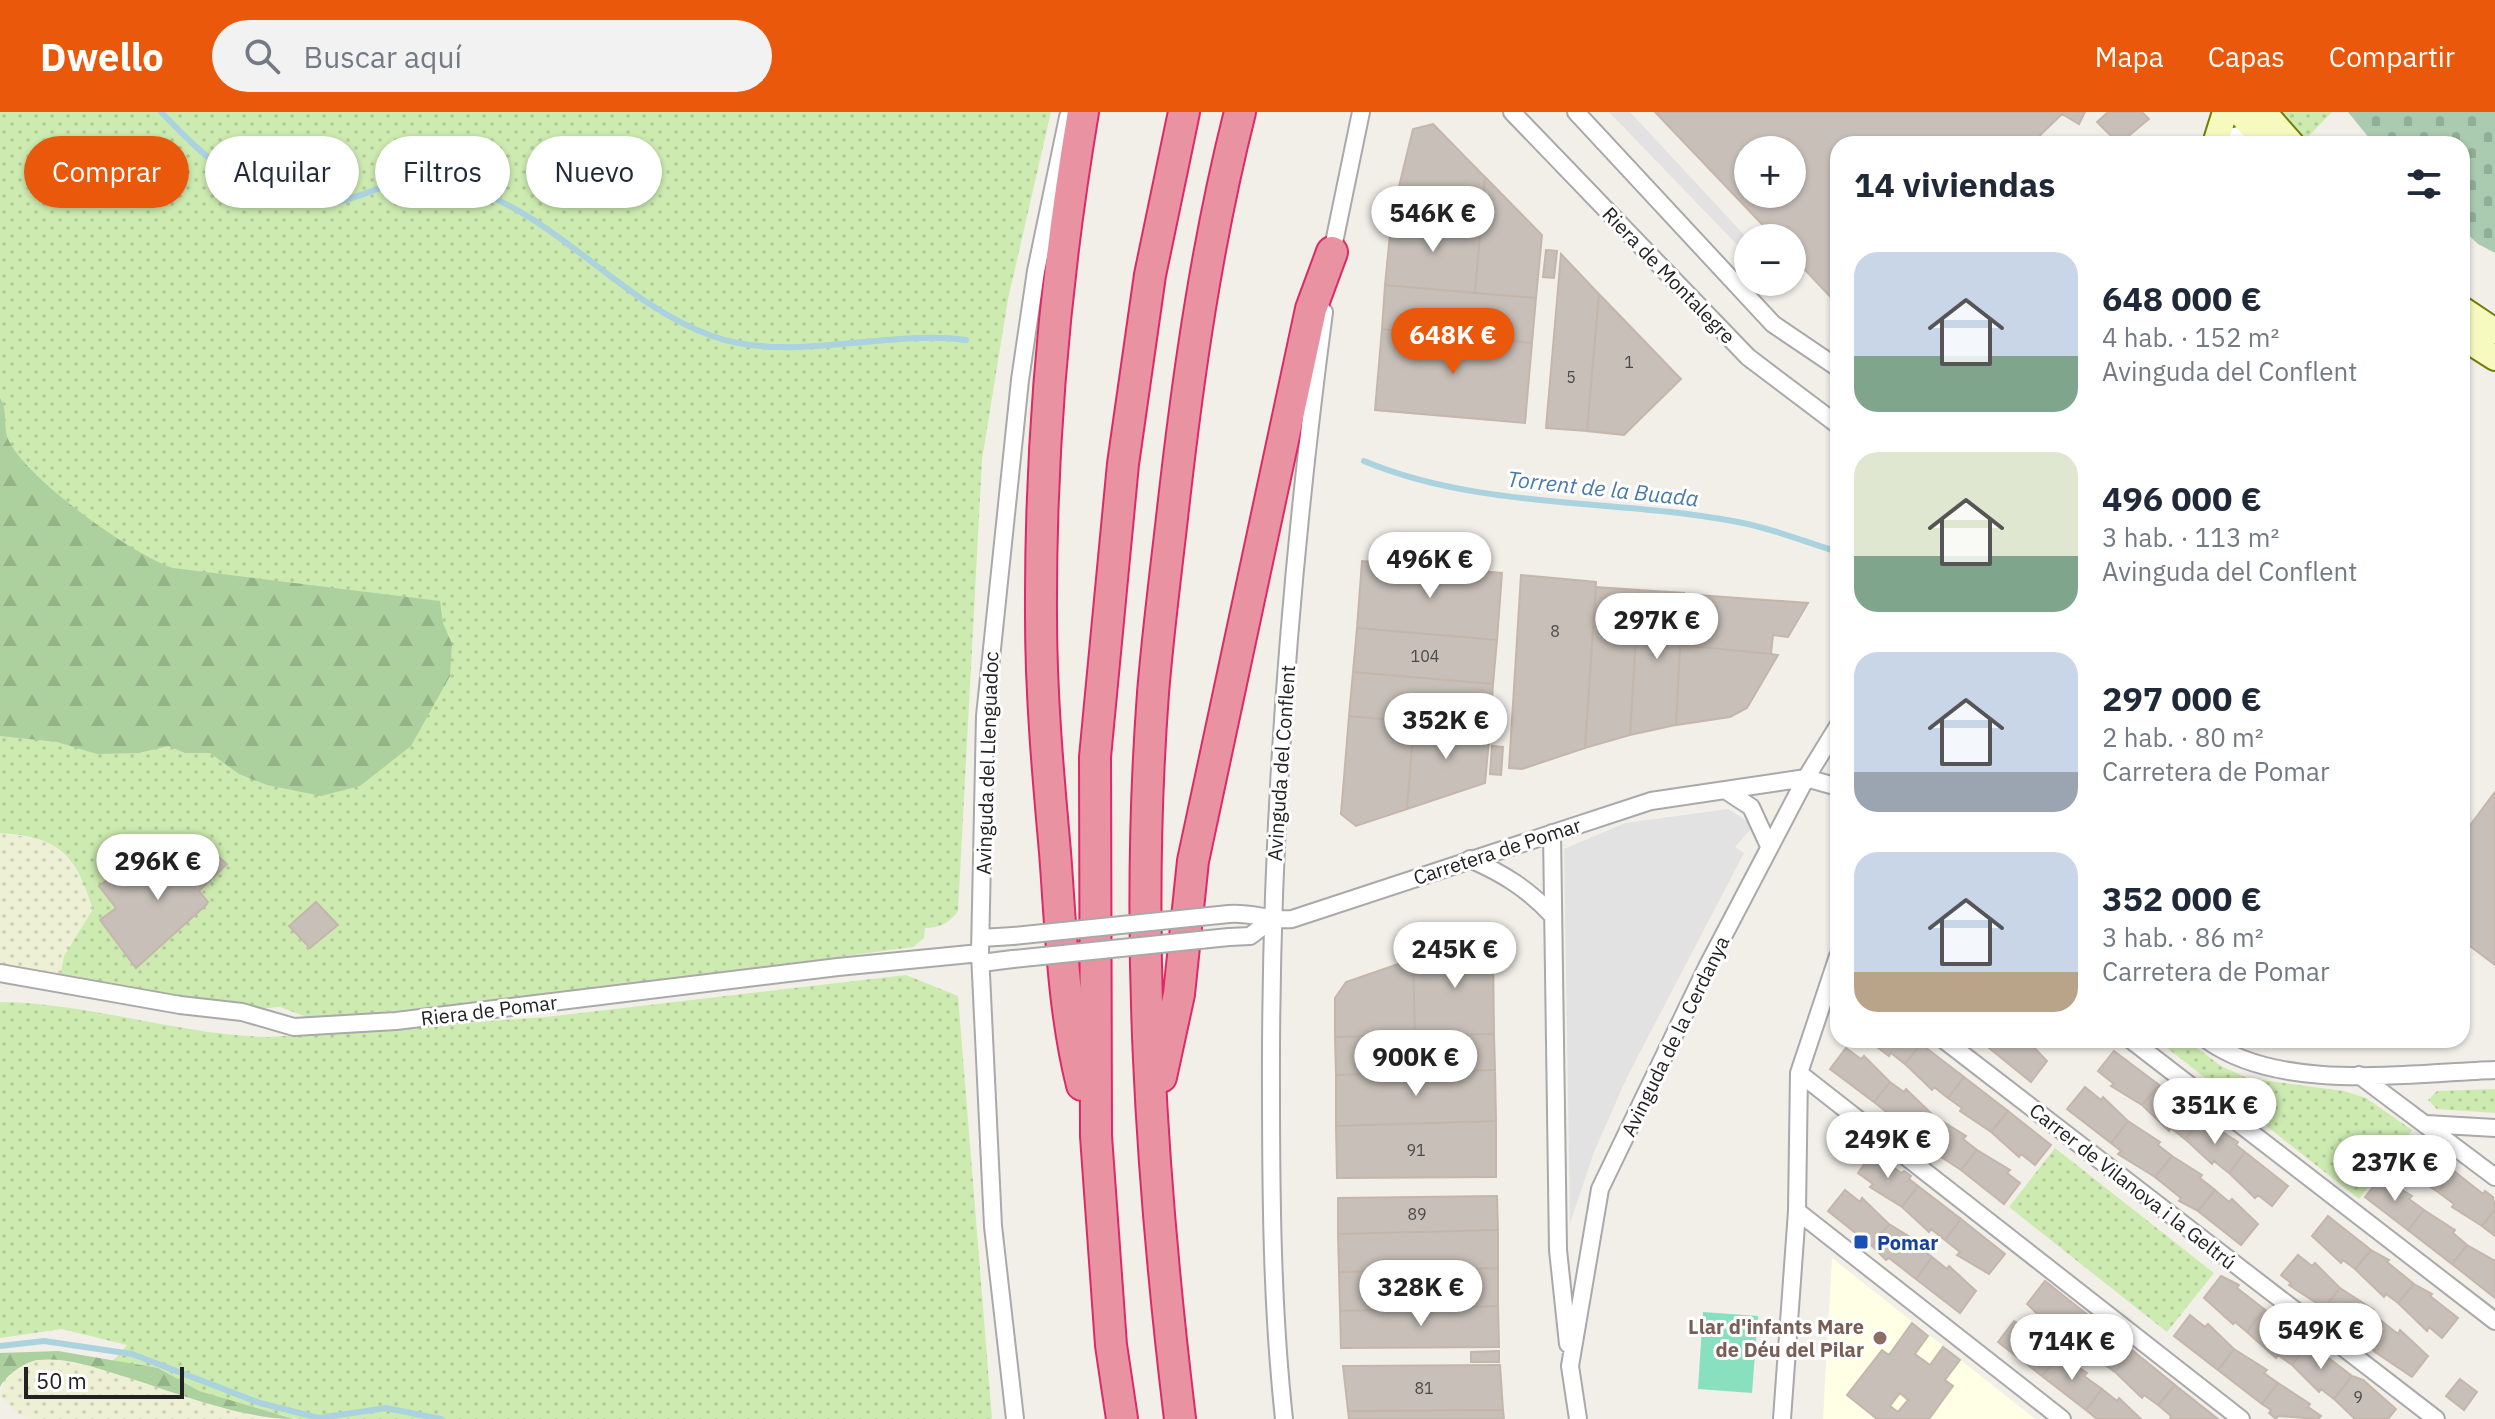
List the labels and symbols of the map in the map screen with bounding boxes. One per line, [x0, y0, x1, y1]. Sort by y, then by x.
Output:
pin: 546K € [1368, 186, 1498, 254]
street label: Riera de Montalegre [1597, 201, 1741, 349]
pin: 648K € [1388, 308, 1518, 376]
house number: 1 [1624, 352, 1634, 372]
house number: 5 [1566, 367, 1576, 387]
water label: Torrent de la Buada [1506, 464, 1700, 512]
pin: 496K € [1365, 532, 1495, 600]
pin: 297K € [1592, 593, 1722, 661]
house number: 8 [1550, 621, 1560, 641]
house number: 104 [1411, 646, 1439, 666]
street label: Avinguda del Llenguadoc [970, 651, 1004, 875]
street label: Avinguda del Conflent [1261, 664, 1301, 862]
pin: 352K € [1381, 693, 1511, 761]
street label: Carretera de Pomar [1410, 811, 1584, 891]
pin: 296K € [93, 834, 223, 902]
pin: 245K € [1390, 922, 1520, 990]
street label: Avinguda de la Cerdanya [1615, 931, 1736, 1141]
street label: Riera de Pomar [419, 988, 559, 1032]
pin: 900K € [1351, 1030, 1481, 1098]
pin: 351K € [2150, 1078, 2280, 1146]
street label: Carrer de Vilanova i la Geltrú [2024, 1097, 2242, 1275]
pin: 249K € [1823, 1112, 1953, 1180]
pin: 237K € [2330, 1135, 2460, 1203]
house number: 91 [1406, 1140, 1426, 1160]
house number: 89 [1407, 1204, 1427, 1224]
place label: Pomar [1877, 1229, 1938, 1256]
marker: Pomar [1852, 1233, 1870, 1251]
pin: 328K € [1356, 1260, 1486, 1328]
pin: 549K € [2256, 1303, 2386, 1371]
place label: Llar d'infants Mare de Déu del Pilar [1688, 1313, 1864, 1363]
pin: 714K € [2007, 1314, 2137, 1382]
marker: Llar d'infants Mare de Déu del Pilar [1871, 1329, 1889, 1347]
scale bar [24, 1363, 184, 1399]
house number: 81 [1414, 1378, 1434, 1398]
house number: 9 [2353, 1387, 2363, 1407]

